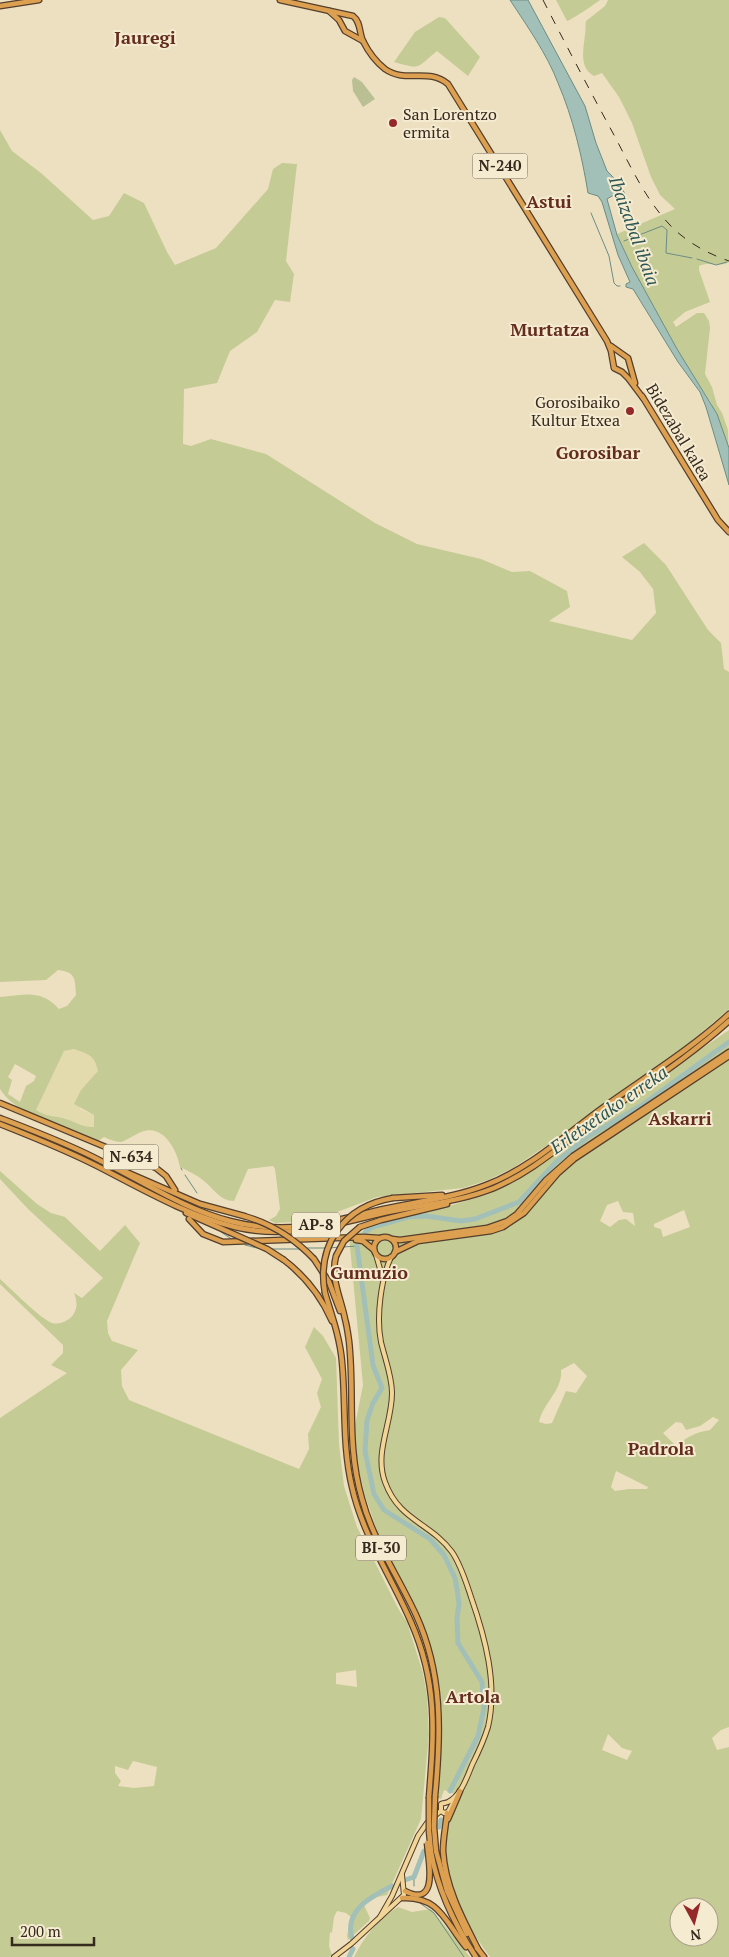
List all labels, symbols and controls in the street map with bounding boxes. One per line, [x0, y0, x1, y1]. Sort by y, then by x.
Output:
district label: Jauregi [114, 25, 176, 49]
place label: San Lorentzo ermita [403, 103, 497, 143]
marker: San Lorentzo ermita [387, 117, 399, 129]
road number: N-240 [472, 154, 528, 178]
water label: Ibaizabal ibaia [604, 172, 666, 289]
district label: Astui [526, 189, 572, 213]
district label: Murtatza [510, 317, 590, 341]
street label: Bidezabal kalea [641, 379, 717, 485]
place label: Gorosibaiko Kultur Etxea [531, 391, 620, 431]
marker: Gorosibaiko Kultur Etxea [624, 405, 636, 417]
district label: Gorosibar [556, 440, 640, 464]
water label: Erletxetako erreka [544, 1060, 672, 1159]
district label: Askarri [648, 1106, 712, 1130]
road number: N-634 [104, 1144, 158, 1170]
road number: AP-8 [292, 1212, 340, 1238]
district label: Gumuzio [330, 1260, 408, 1284]
district label: Padrola [628, 1436, 694, 1460]
road number: BI-30 [356, 1536, 406, 1560]
district label: Artola [446, 1684, 500, 1708]
north arrow [669, 1897, 719, 1947]
scale bar [12, 1914, 95, 1946]
text: 200 m [20, 1921, 61, 1941]
text: N [689, 1925, 702, 1946]

